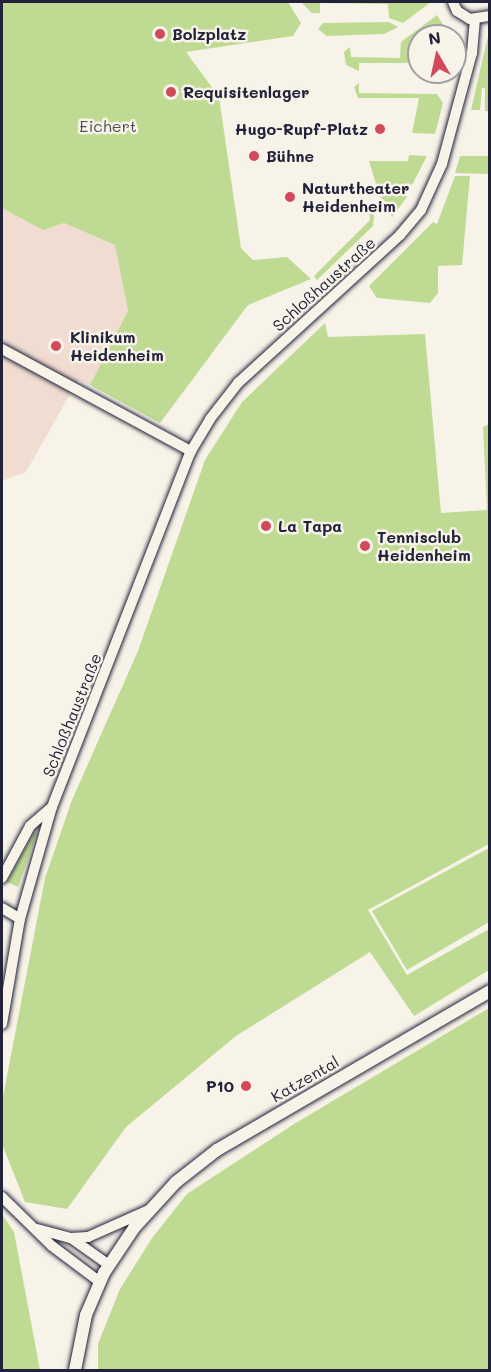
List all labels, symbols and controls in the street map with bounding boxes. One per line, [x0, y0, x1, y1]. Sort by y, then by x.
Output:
place label: Bolzplatz [172, 24, 246, 44]
north arrow [407, 24, 467, 84]
text: N [427, 26, 442, 49]
marker: Bolzplatz [153, 27, 167, 41]
place label: Requisitenlager [183, 82, 309, 102]
marker: Requisitenlager [164, 85, 178, 99]
park label: Eichert [79, 116, 137, 136]
place label: Hugo-Rupf-Platz [235, 119, 368, 139]
marker: Hugo-Rupf-Platz [373, 122, 387, 136]
place label: Bühne [266, 146, 314, 166]
marker: Bühne [247, 149, 261, 163]
place label: Naturtheater Heidenheim [302, 178, 409, 216]
marker: Naturtheater Heidenheim [283, 190, 297, 204]
street label: Schloßhaustraße [269, 233, 379, 335]
place label: Klinikum Heidenheim [70, 327, 164, 365]
marker: Klinikum Heidenheim [47, 337, 65, 355]
place label: La Tapa [278, 516, 342, 536]
marker: La Tapa [259, 519, 273, 533]
place label: Tennisclub Heidenheim [377, 527, 471, 565]
marker: Tennisclub Heidenheim [358, 539, 372, 553]
street label: Schloßhaustraße [38, 650, 106, 780]
street label: Katzental [268, 1052, 342, 1106]
place label: P10 [206, 1076, 234, 1096]
marker: P10 [239, 1079, 253, 1093]

